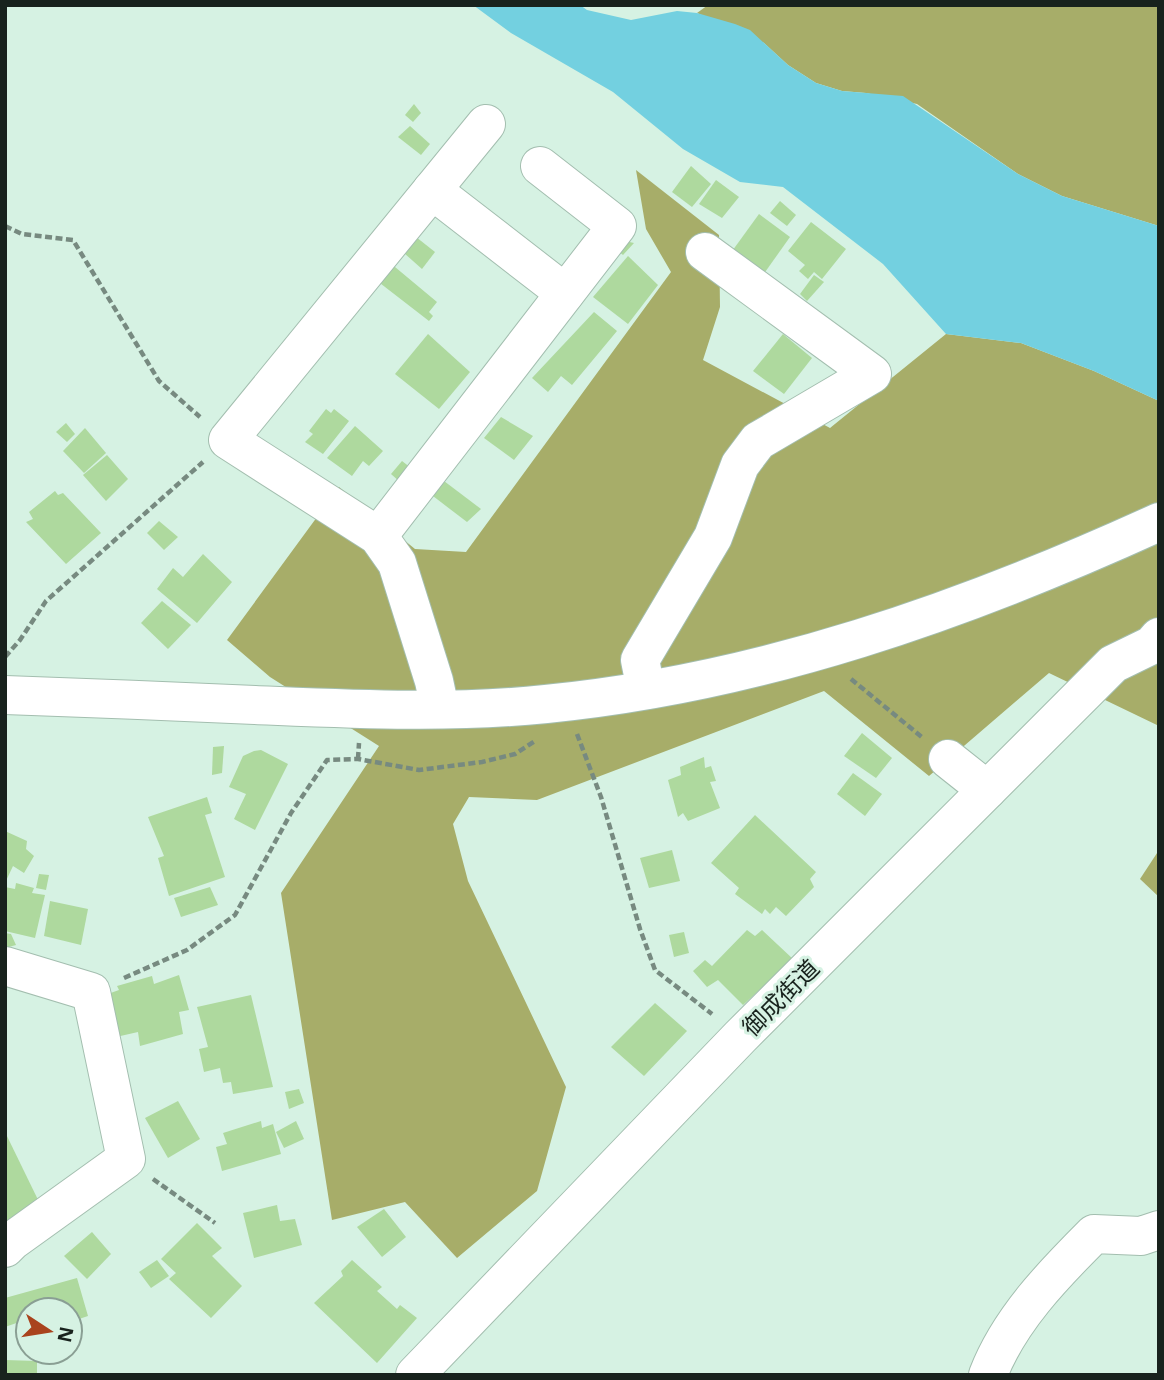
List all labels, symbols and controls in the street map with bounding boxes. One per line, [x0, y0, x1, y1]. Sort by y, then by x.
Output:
street label: 御成街道 [734, 951, 826, 1043]
north arrow [14, 1296, 84, 1366]
text: N [51, 1324, 80, 1345]

